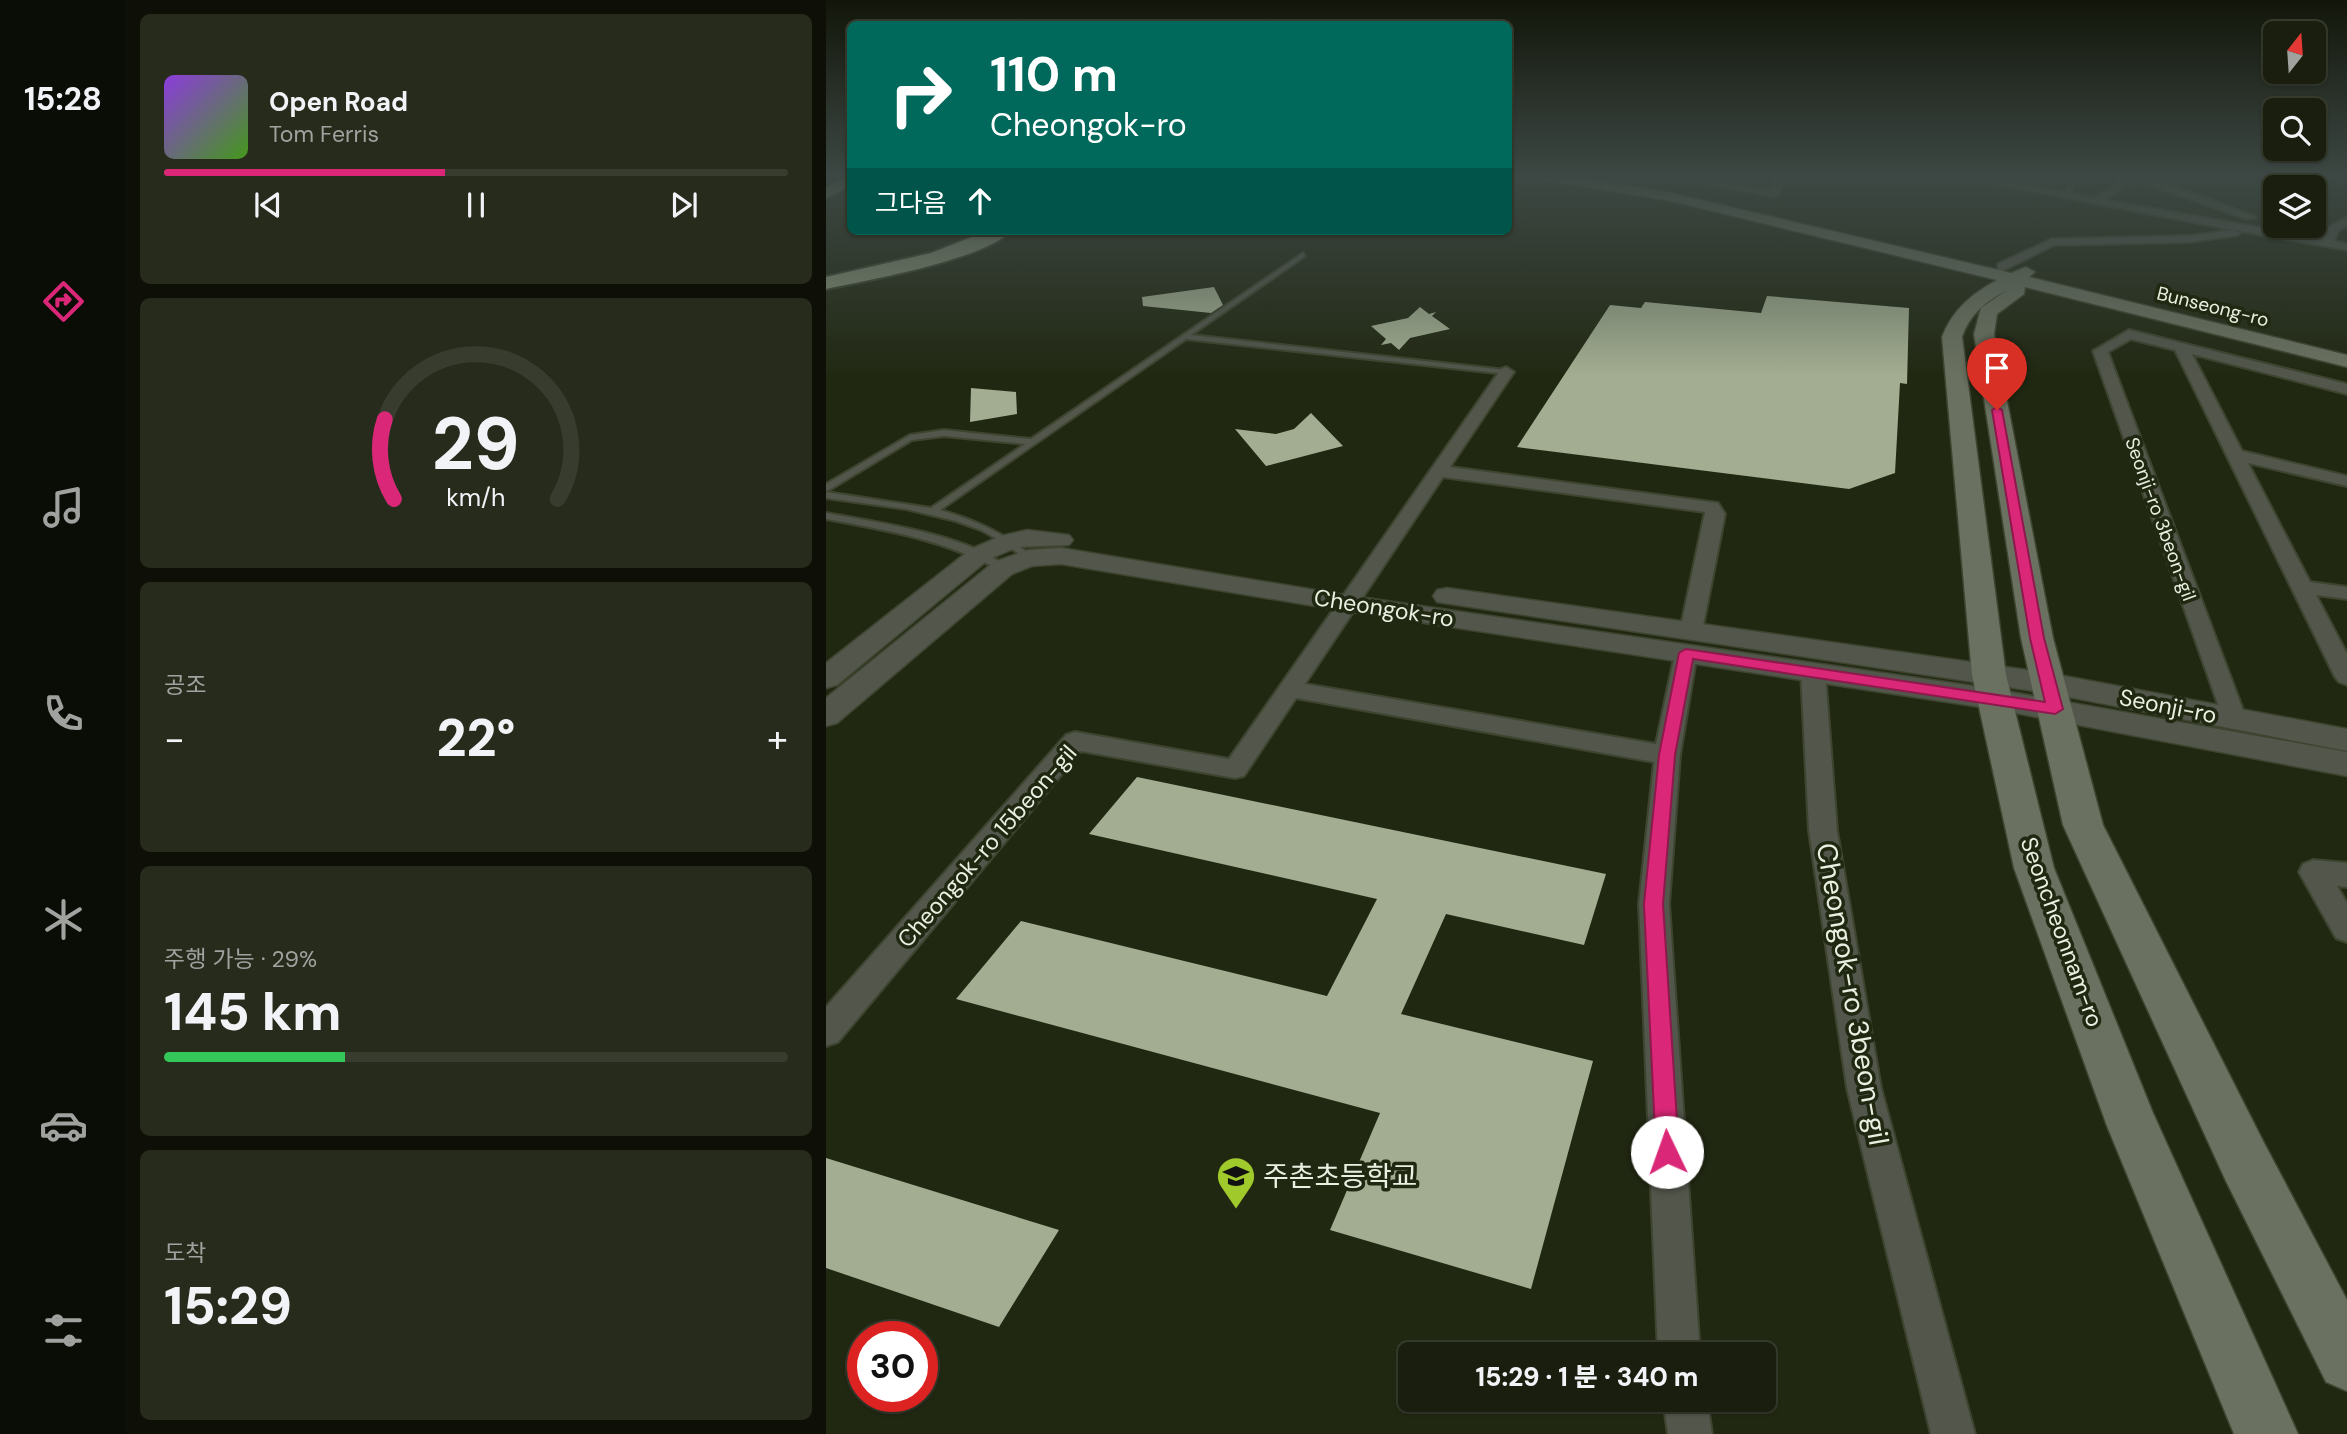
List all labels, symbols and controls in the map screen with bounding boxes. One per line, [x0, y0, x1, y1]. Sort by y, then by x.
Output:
north arrow [2263, 21, 2326, 84]
map controls [2263, 21, 2326, 238]
text: 110 m [990, 42, 1118, 106]
icon: right [875, 49, 966, 140]
text: 15:28 [24, 78, 102, 120]
text: Open Road [269, 85, 408, 119]
button: search [2263, 98, 2326, 161]
text: Cheongok-ro [990, 104, 1187, 146]
text: Tom Ferris [269, 119, 379, 149]
button: layers [2263, 175, 2326, 238]
icon: ahead [961, 182, 999, 220]
icon: previous [249, 186, 287, 224]
icon: pause [457, 186, 495, 224]
icon: next [665, 186, 703, 224]
text: 그다음 [875, 186, 947, 220]
icon: directions [39, 277, 88, 326]
street label: Bunseong-ro [2154, 280, 2271, 332]
pin [1967, 338, 2027, 410]
icon: arrive [1978, 349, 2016, 387]
text: 29 [432, 397, 520, 492]
street label: Seonji-ro 3beon-gil [2119, 434, 2202, 604]
text: km/h [446, 481, 506, 514]
icon: music [39, 483, 88, 532]
street label: Cheongok-ro [1312, 582, 1456, 634]
text: 공조 [164, 670, 206, 700]
street label: Seonji-ro [2117, 682, 2219, 730]
icon: phone [39, 689, 88, 738]
text: 22° [436, 704, 516, 772]
text: − [164, 714, 185, 764]
text: + [767, 714, 788, 764]
street label: Cheongok-ro 15beon-gil [891, 738, 1083, 954]
street label: Seoncheonnam-ro [2014, 833, 2110, 1031]
street label: Cheongok-ro 3beon-gil [1808, 840, 1897, 1148]
icon: climate [39, 895, 88, 944]
text: 주행 가능 · 29% [164, 944, 317, 974]
text: 145 km [164, 978, 341, 1046]
icon: car [39, 1101, 88, 1150]
position arrow [1630, 1115, 1704, 1189]
school or university icon: 주촌초등학교 [1215, 1155, 1257, 1210]
place label: 주촌초등학교 [1263, 1158, 1418, 1195]
text: 도착 [164, 1238, 206, 1268]
text: 15:29 [164, 1272, 292, 1340]
icon: filters [39, 1306, 88, 1355]
speed limit sign: 30 [847, 1321, 938, 1412]
text: 15:29 · 1 분 · 340 m [1476, 1360, 1698, 1394]

